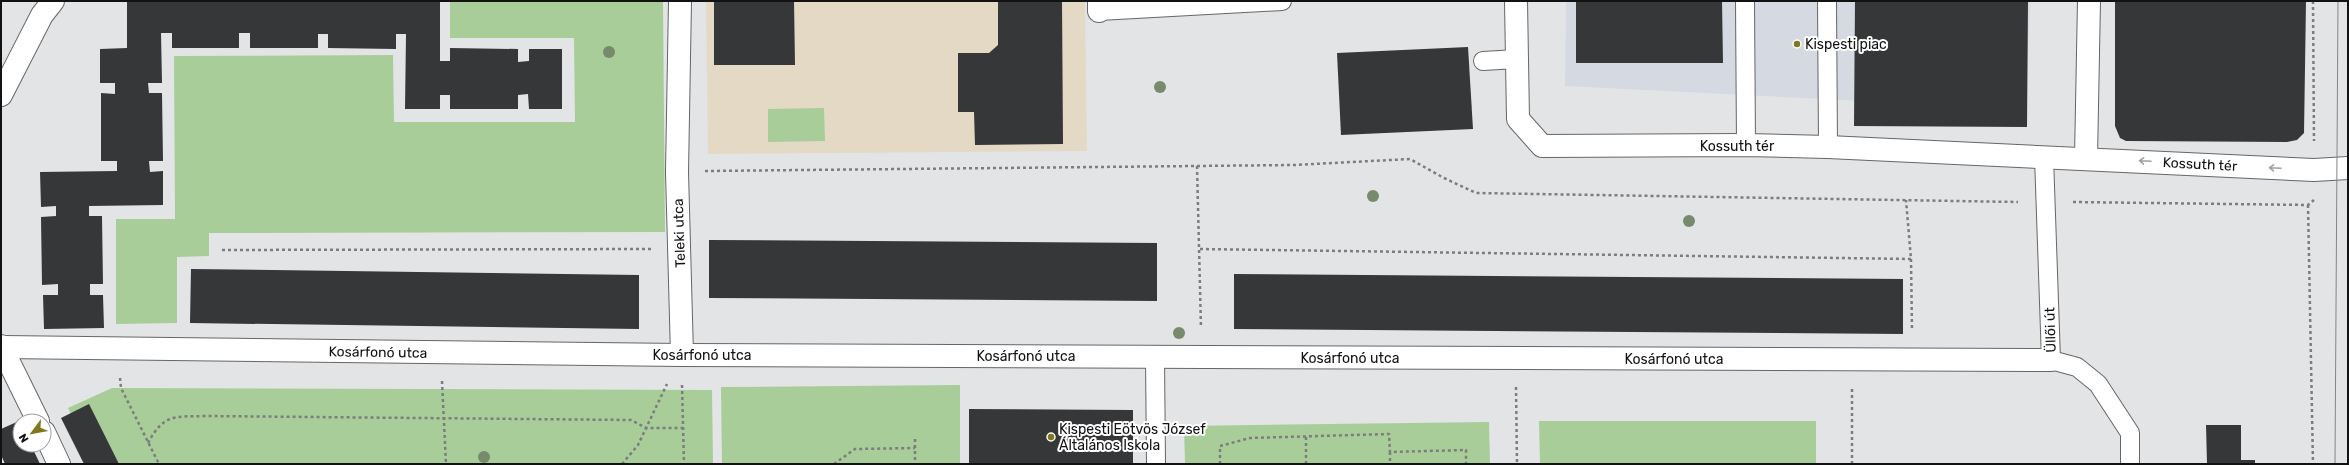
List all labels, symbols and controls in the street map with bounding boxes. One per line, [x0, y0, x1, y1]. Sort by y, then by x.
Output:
place label: Kispesti piac [1805, 36, 1887, 53]
marker: Kispesti piac [1792, 39, 1802, 49]
street label: Kossuth tér [1700, 138, 1775, 155]
street label: Kossuth tér [2162, 154, 2238, 175]
one-way arrow [2139, 157, 2152, 165]
one-way arrow [2269, 164, 2282, 171]
street label: Teleki utca [670, 198, 689, 268]
street label: Üllői út [2041, 306, 2060, 353]
street label: Kosárfonó utca [328, 343, 428, 362]
street label: Kosárfonó utca [653, 347, 751, 364]
street label: Kosárfonó utca [977, 348, 1075, 365]
street label: Kosárfonó utca [1301, 350, 1399, 367]
street label: Kosárfonó utca [1625, 351, 1723, 368]
north arrow [12, 413, 52, 453]
place label: Kispesti Eötvös József Általános Iskola [1059, 421, 1206, 454]
text: N [16, 431, 32, 445]
marker: Kispesti Eötvös József Általános Iskola [1046, 432, 1056, 442]

